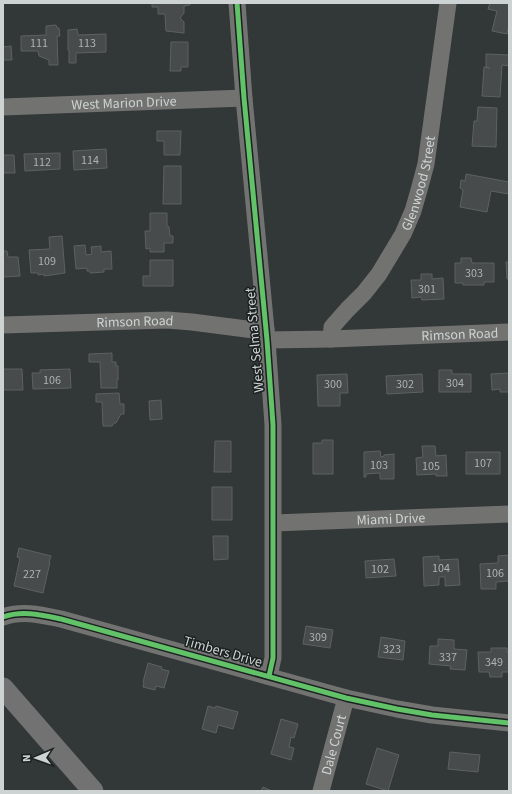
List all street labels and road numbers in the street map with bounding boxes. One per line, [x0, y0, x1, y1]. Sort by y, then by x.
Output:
street label: West Marion Drive [71, 92, 177, 115]
street label: Glenwood Street [397, 134, 441, 234]
street label: West Selma Street [240, 286, 270, 393]
street label: Rimson Road [96, 311, 174, 333]
street label: Rimson Road [421, 323, 499, 346]
street label: Miami Drive [356, 508, 426, 531]
street label: Timbers Drive [181, 631, 264, 673]
street label: Dale Court [317, 712, 352, 777]

